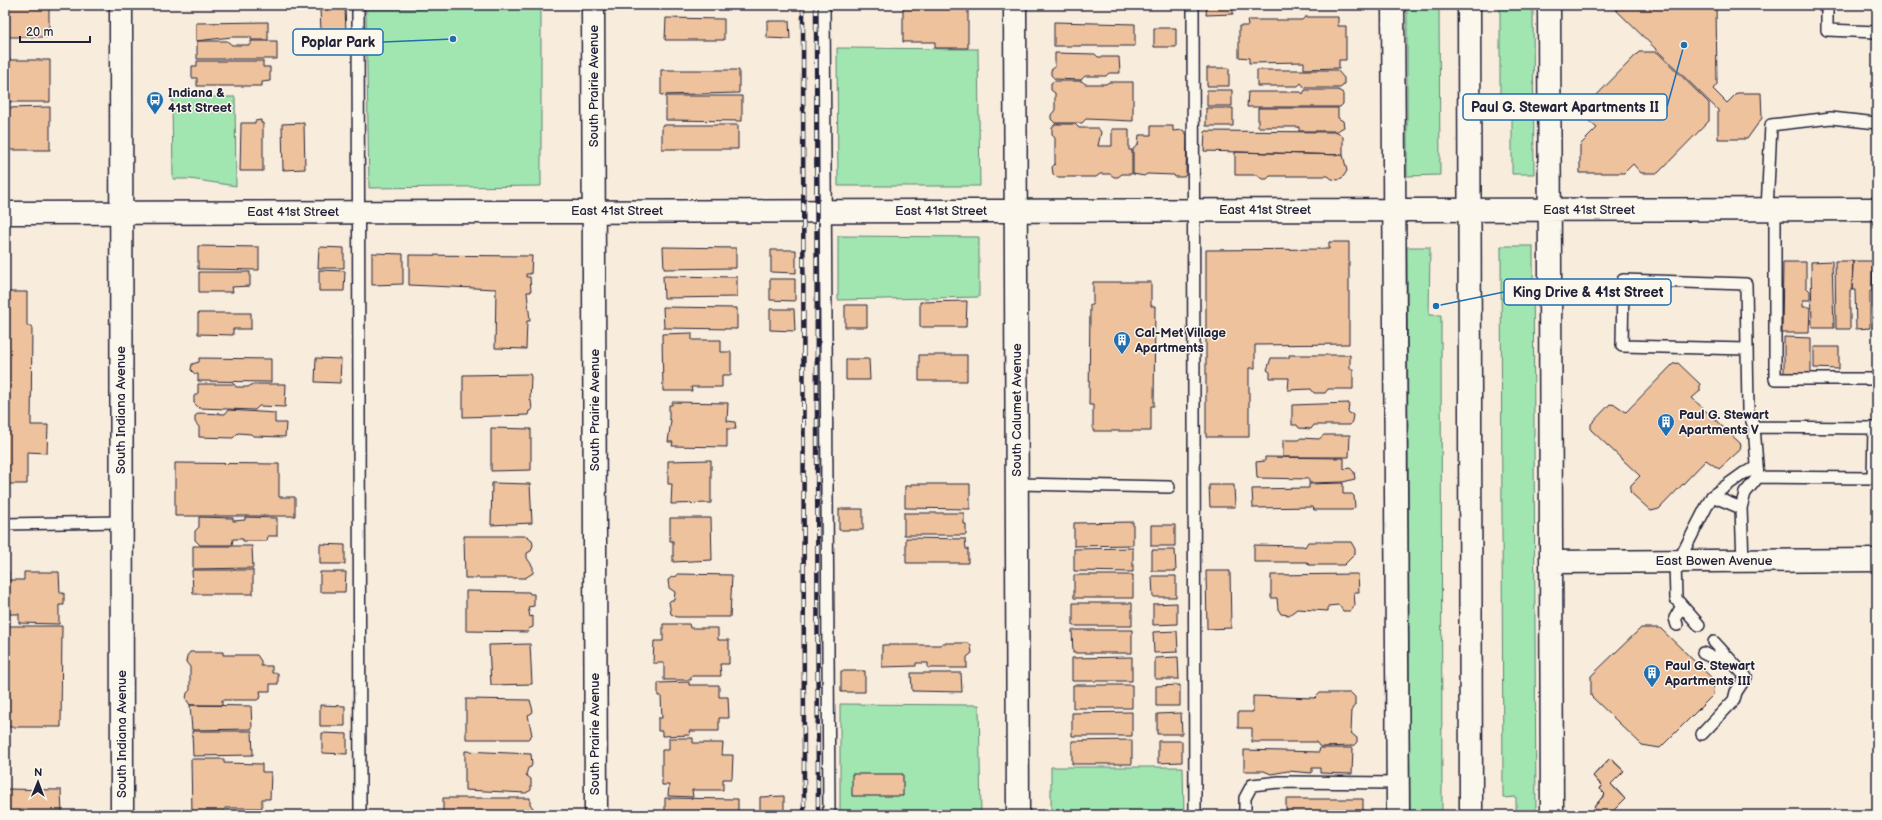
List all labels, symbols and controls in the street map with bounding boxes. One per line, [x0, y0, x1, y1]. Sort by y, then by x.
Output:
scale bar [20, 18, 90, 44]
street label: South Prairie Avenue [586, 24, 602, 147]
text: 20 m [26, 25, 53, 40]
callout: Poplar Park [293, 29, 383, 55]
text: Poplar Park [301, 34, 376, 51]
place label: Indiana & 41st Street [168, 85, 232, 116]
bus stop icon: Indiana & 41st Street [145, 90, 165, 115]
callout: Paul G. Stewart Apartments II [1463, 94, 1667, 120]
text: Paul G. Stewart Apartments II [1471, 99, 1659, 116]
street label: East 41st Street [1219, 202, 1311, 218]
street label: East 41st Street [1543, 202, 1635, 218]
street label: East 41st Street [571, 203, 663, 219]
street label: East 41st Street [895, 203, 987, 219]
street label: East 41st Street [247, 204, 339, 220]
callout: King Drive & 41st Street [1504, 279, 1671, 305]
text: King Drive & 41st Street [1513, 284, 1664, 301]
place label: Cal-Met Village Apartments [1134, 325, 1227, 356]
building icon: Cal-Met Village Apartments [1112, 330, 1132, 355]
street label: South Calumet Avenue [1009, 343, 1025, 477]
street label: South Indiana Avenue [113, 346, 129, 474]
street label: South Prairie Avenue [587, 348, 603, 471]
place label: Paul G. Stewart Apartments V [1678, 407, 1770, 438]
building icon: Paul G. Stewart Apartments V [1656, 412, 1676, 437]
street label: East Bowen Avenue [1656, 553, 1773, 569]
place label: Paul G. Stewart Apartments III [1664, 658, 1756, 689]
building icon: Paul G. Stewart Apartments III [1642, 663, 1662, 688]
street label: South Indiana Avenue [114, 670, 130, 798]
street label: South Prairie Avenue [587, 672, 603, 795]
north arrow [18, 762, 58, 802]
text: N [34, 766, 42, 779]

